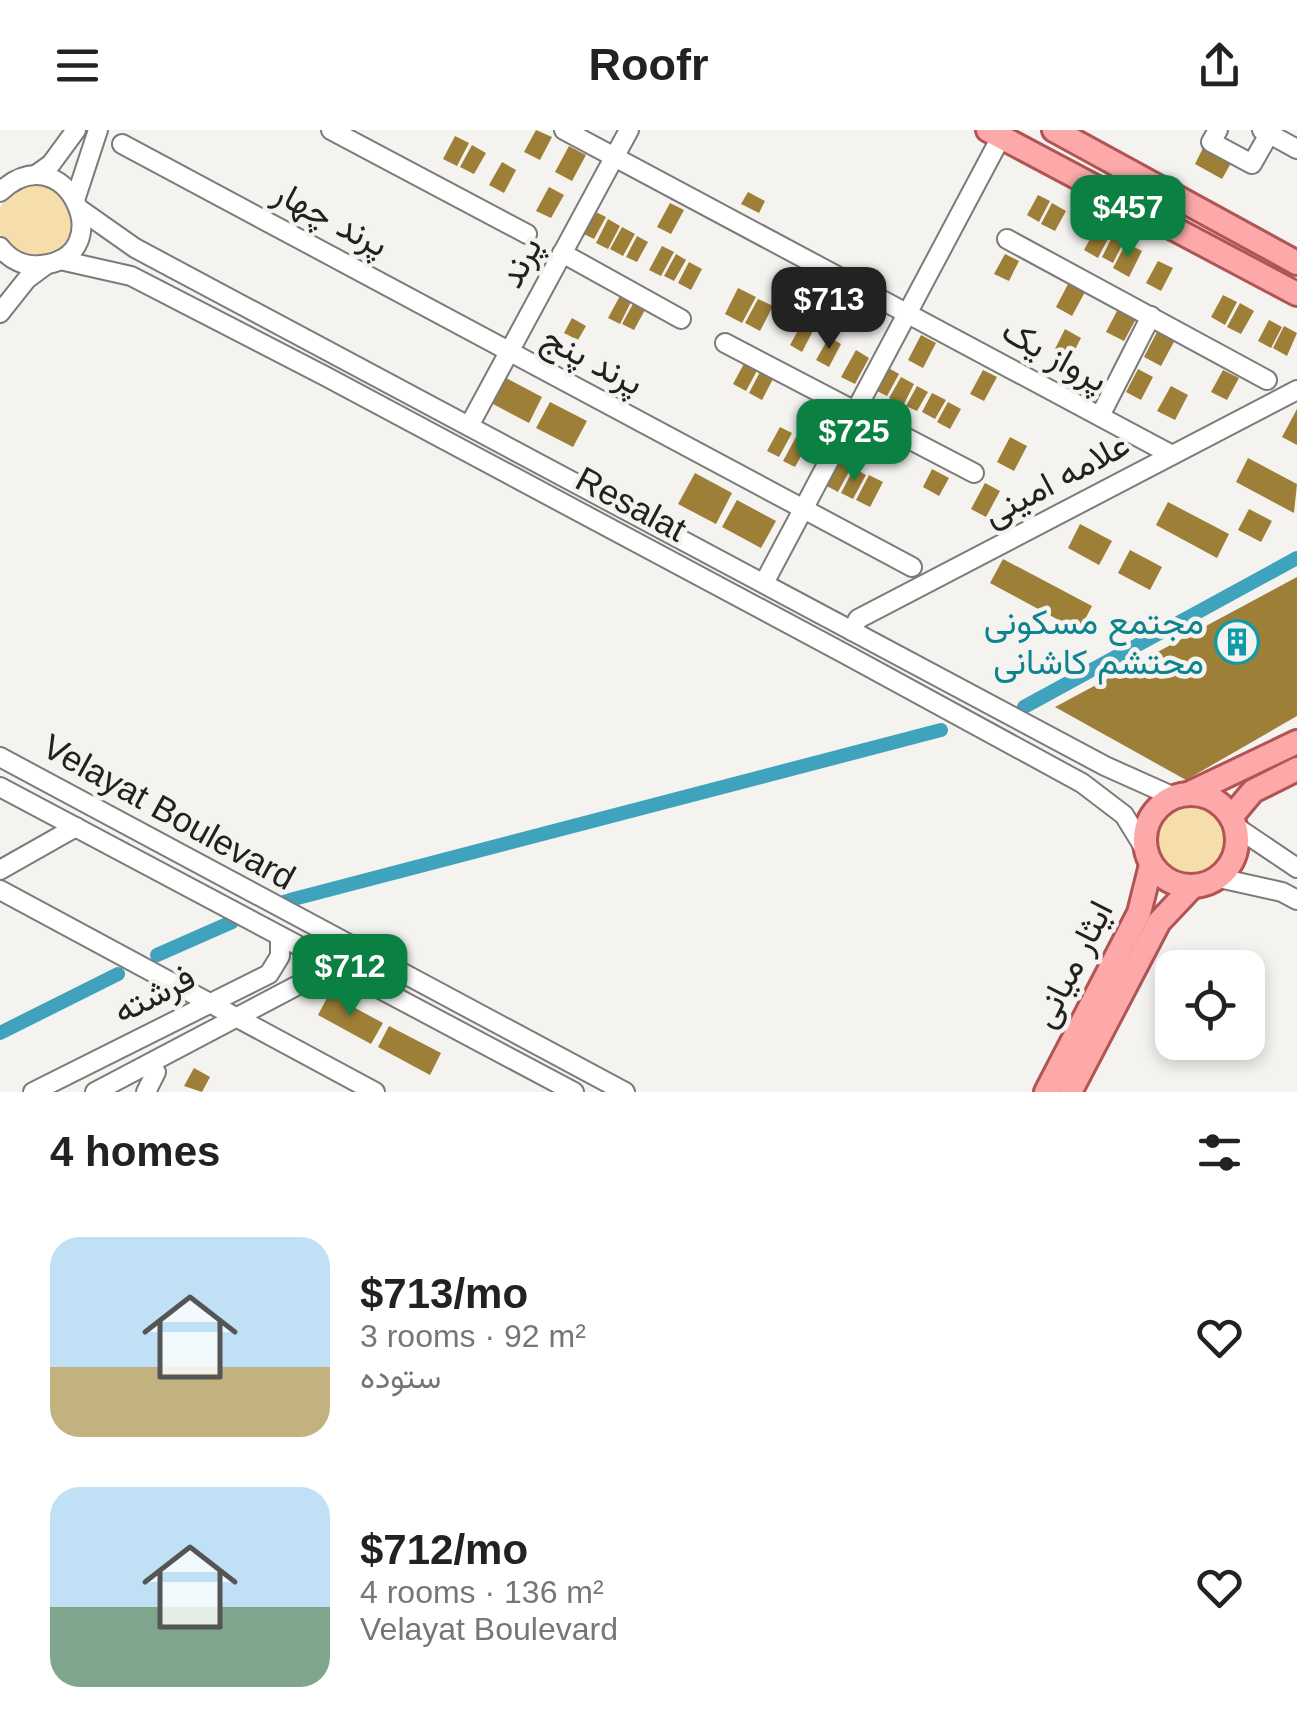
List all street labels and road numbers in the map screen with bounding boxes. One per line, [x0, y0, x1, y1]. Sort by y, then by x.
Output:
street label: پرند چهار [264, 171, 395, 268]
street label: پرند [490, 230, 553, 296]
street label: پرواز یک [993, 310, 1115, 404]
street label: پرند پنج [534, 317, 650, 407]
street label: علامه امینی [976, 424, 1136, 535]
street label: Resalat [570, 458, 693, 549]
street label: Velayat Boulevard [36, 726, 302, 897]
street label: ایثار میانی [1023, 894, 1123, 1035]
street label: فرشته [107, 957, 202, 1033]

